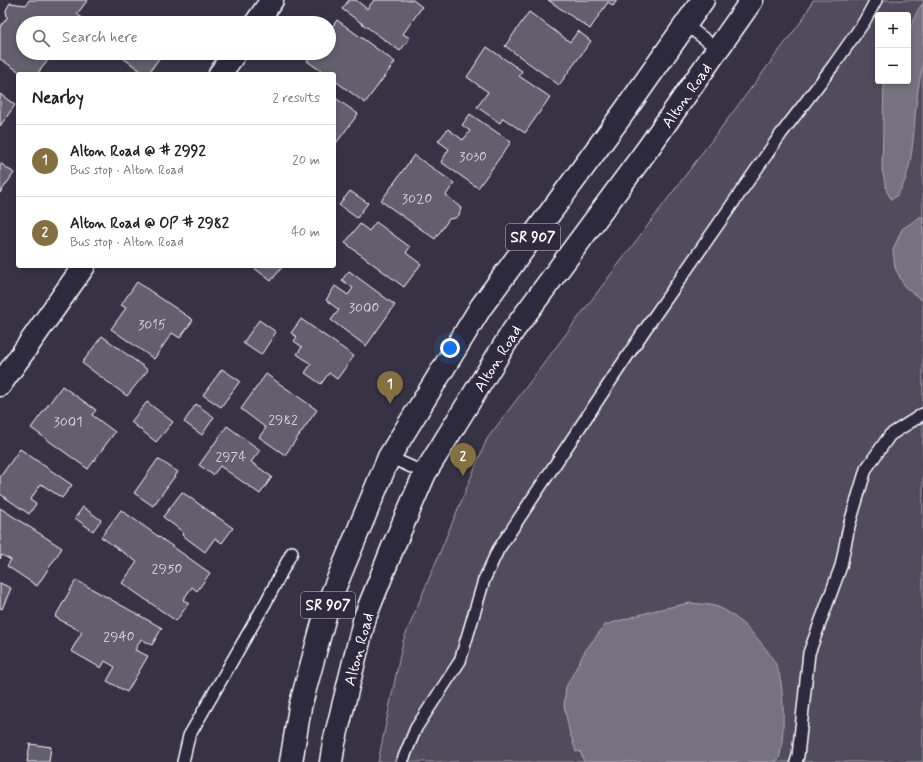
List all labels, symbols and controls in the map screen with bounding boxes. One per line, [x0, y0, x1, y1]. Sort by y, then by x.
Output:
map controls [875, 12, 911, 84]
button: + [875, 12, 911, 48]
search box [16, 16, 336, 60]
icon: search [30, 27, 52, 49]
text: Search here [62, 28, 138, 48]
button: − [875, 48, 911, 84]
street label: Alton Road [657, 59, 717, 133]
text: Nearby [32, 87, 84, 109]
text: 2 results [273, 90, 320, 107]
text: Alton Road @ # 2992 [70, 142, 206, 162]
house number: 3030 [459, 148, 487, 166]
text: 1 [42, 152, 48, 169]
text: 20 m [292, 152, 320, 169]
text: Bus stop · Alton Road [70, 162, 184, 179]
house number: 3020 [402, 190, 432, 208]
text: Alton Road @ OP # 2982 [70, 214, 229, 234]
text: 2 [42, 224, 48, 241]
text: 40 m [291, 224, 320, 241]
road number: SR 907 [506, 224, 560, 250]
text: Bus stop · Alton Road [70, 234, 184, 251]
house number: 3000 [349, 299, 379, 317]
house number: 3015 [138, 316, 166, 334]
street label: Alton Road [470, 322, 527, 396]
your location [440, 338, 460, 358]
pin: 1 [377, 371, 403, 404]
house number: 2982 [268, 411, 298, 429]
house number: 3001 [53, 413, 83, 431]
pin: 2 [450, 443, 476, 476]
house number: 2974 [215, 448, 247, 466]
house number: 2950 [152, 560, 183, 578]
road number: SR 907 [301, 592, 355, 618]
street label: Alton Road [340, 611, 379, 688]
house number: 2940 [103, 628, 135, 646]

